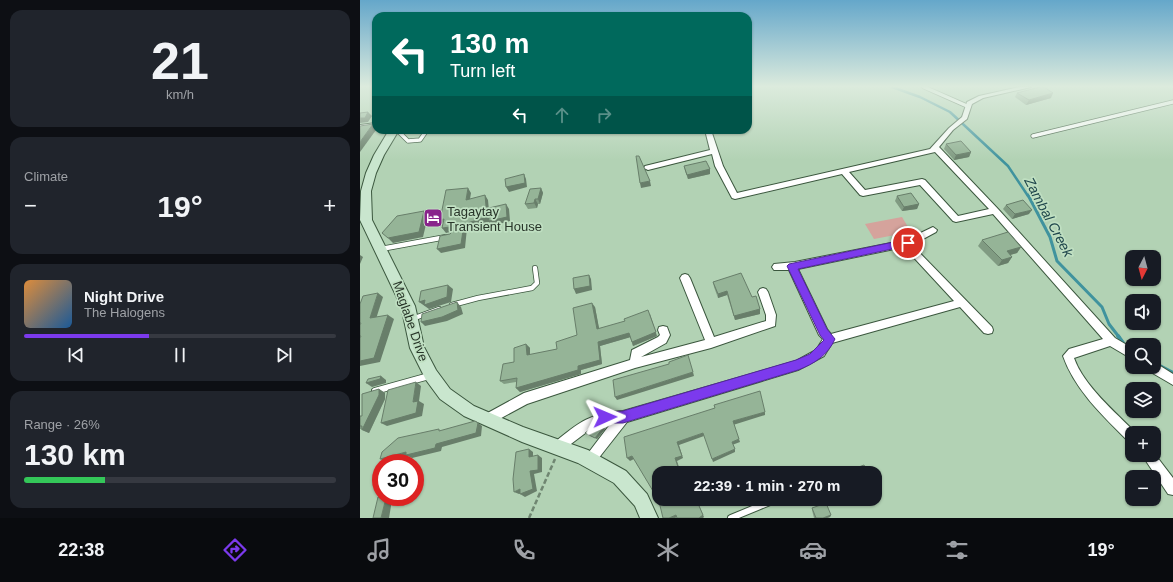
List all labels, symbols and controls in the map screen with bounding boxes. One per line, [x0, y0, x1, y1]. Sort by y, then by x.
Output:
icon: left [384, 28, 436, 80]
text: 130 m [450, 28, 529, 59]
text: 21 [151, 32, 209, 90]
text: Turn left [450, 61, 515, 81]
text: km/h [166, 87, 194, 102]
icon: left [509, 104, 531, 126]
icon: ahead [551, 104, 573, 126]
icon: right [593, 104, 615, 126]
text: Climate [24, 169, 68, 184]
water label: Zambal Creek [1021, 174, 1077, 260]
text: 19° [157, 190, 203, 223]
text: − [24, 193, 37, 218]
text: + [323, 193, 336, 218]
place label: Tagaytay Transient House [447, 204, 542, 234]
hotel icon: Tagaytay Transient House [422, 207, 444, 229]
pin [891, 226, 925, 260]
icon: arrive [897, 232, 919, 254]
north arrow [1125, 250, 1161, 286]
map controls [1125, 250, 1161, 506]
street label: Maglabe Drive [390, 279, 431, 363]
text: Night Drive [84, 288, 164, 305]
button: sound [1125, 294, 1161, 330]
text: The Halogens [84, 305, 165, 320]
button: search [1125, 338, 1161, 374]
icon: previous [65, 344, 87, 366]
icon: pause [169, 344, 191, 366]
icon: next [273, 344, 295, 366]
button: layers [1125, 382, 1161, 418]
position arrow [584, 396, 626, 438]
text: Range · 26% [24, 417, 100, 432]
button: + [1125, 426, 1161, 462]
text: 130 km [24, 438, 126, 471]
speed limit sign: 30 [372, 454, 424, 506]
button: − [1125, 470, 1161, 506]
text: 22:39 · 1 min · 270 m [694, 477, 840, 494]
icon: directions [221, 536, 249, 564]
icon: music [365, 536, 393, 564]
icon: phone [510, 536, 538, 564]
icon: climate [654, 536, 682, 564]
icon: car [799, 536, 827, 564]
icon: filters [943, 536, 971, 564]
text: 22:38 [58, 540, 104, 560]
text: 19° [1087, 540, 1115, 560]

